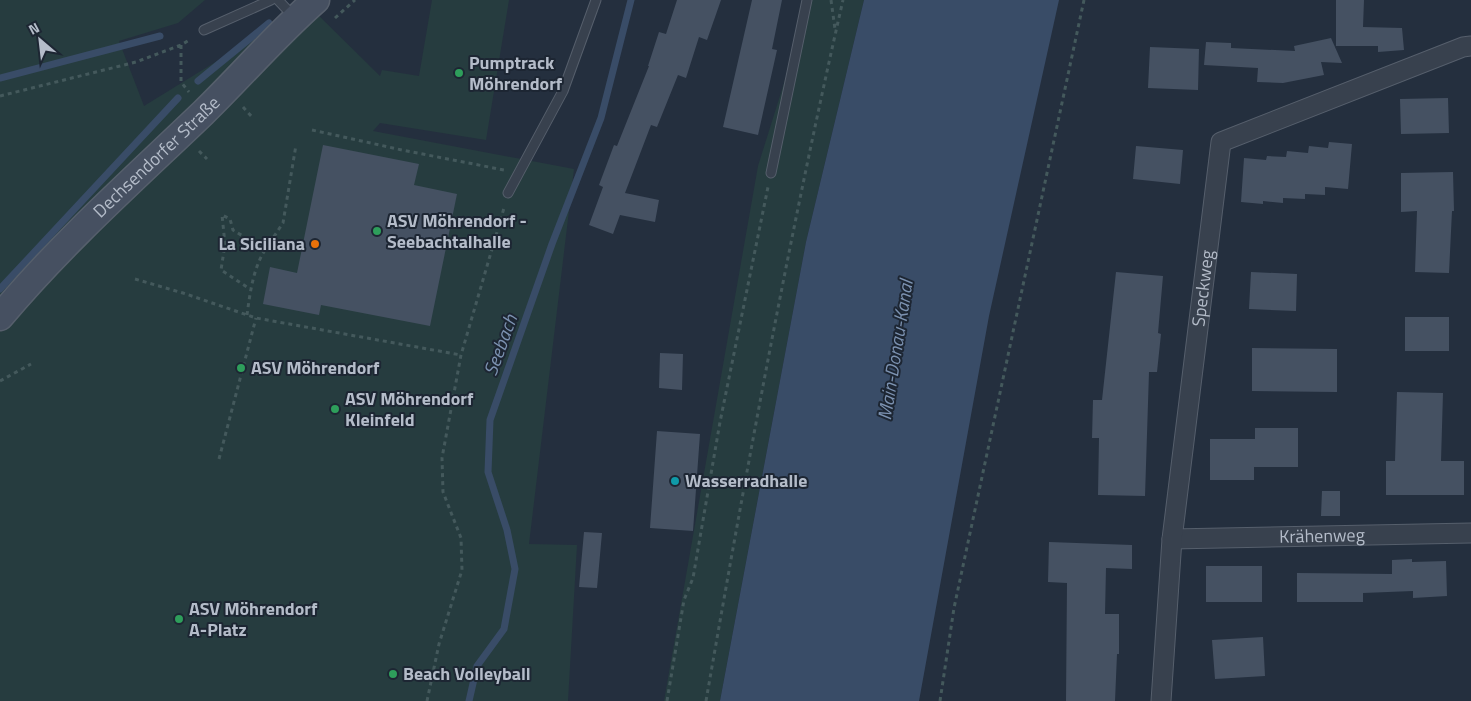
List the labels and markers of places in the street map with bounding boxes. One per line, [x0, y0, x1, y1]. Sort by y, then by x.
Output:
place label: Pumptrack Möhrendorf [469, 49, 563, 97]
marker: Pumptrack Möhrendorf [453, 67, 465, 79]
place label: ASV Möhrendorf - Seebachtalhalle [387, 207, 527, 255]
marker: ASV Möhrendorf - Seebachtalhalle [371, 225, 383, 237]
place label: La Siciliana [218, 230, 305, 257]
marker: La Siciliana [309, 238, 321, 250]
place label: ASV Möhrendorf [251, 354, 380, 381]
marker: ASV Möhrendorf [235, 362, 247, 374]
place label: ASV Möhrendorf Kleinfeld [345, 385, 474, 433]
marker: ASV Möhrendorf Kleinfeld [329, 403, 341, 415]
place label: Wasserradhalle [685, 467, 807, 494]
marker: Wasserradhalle [669, 475, 681, 487]
place label: ASV Möhrendorf A-Platz [189, 595, 318, 643]
marker: ASV Möhrendorf A-Platz [173, 613, 185, 625]
place label: Beach Volleyball [403, 660, 531, 687]
marker: Beach Volleyball [387, 668, 399, 680]

